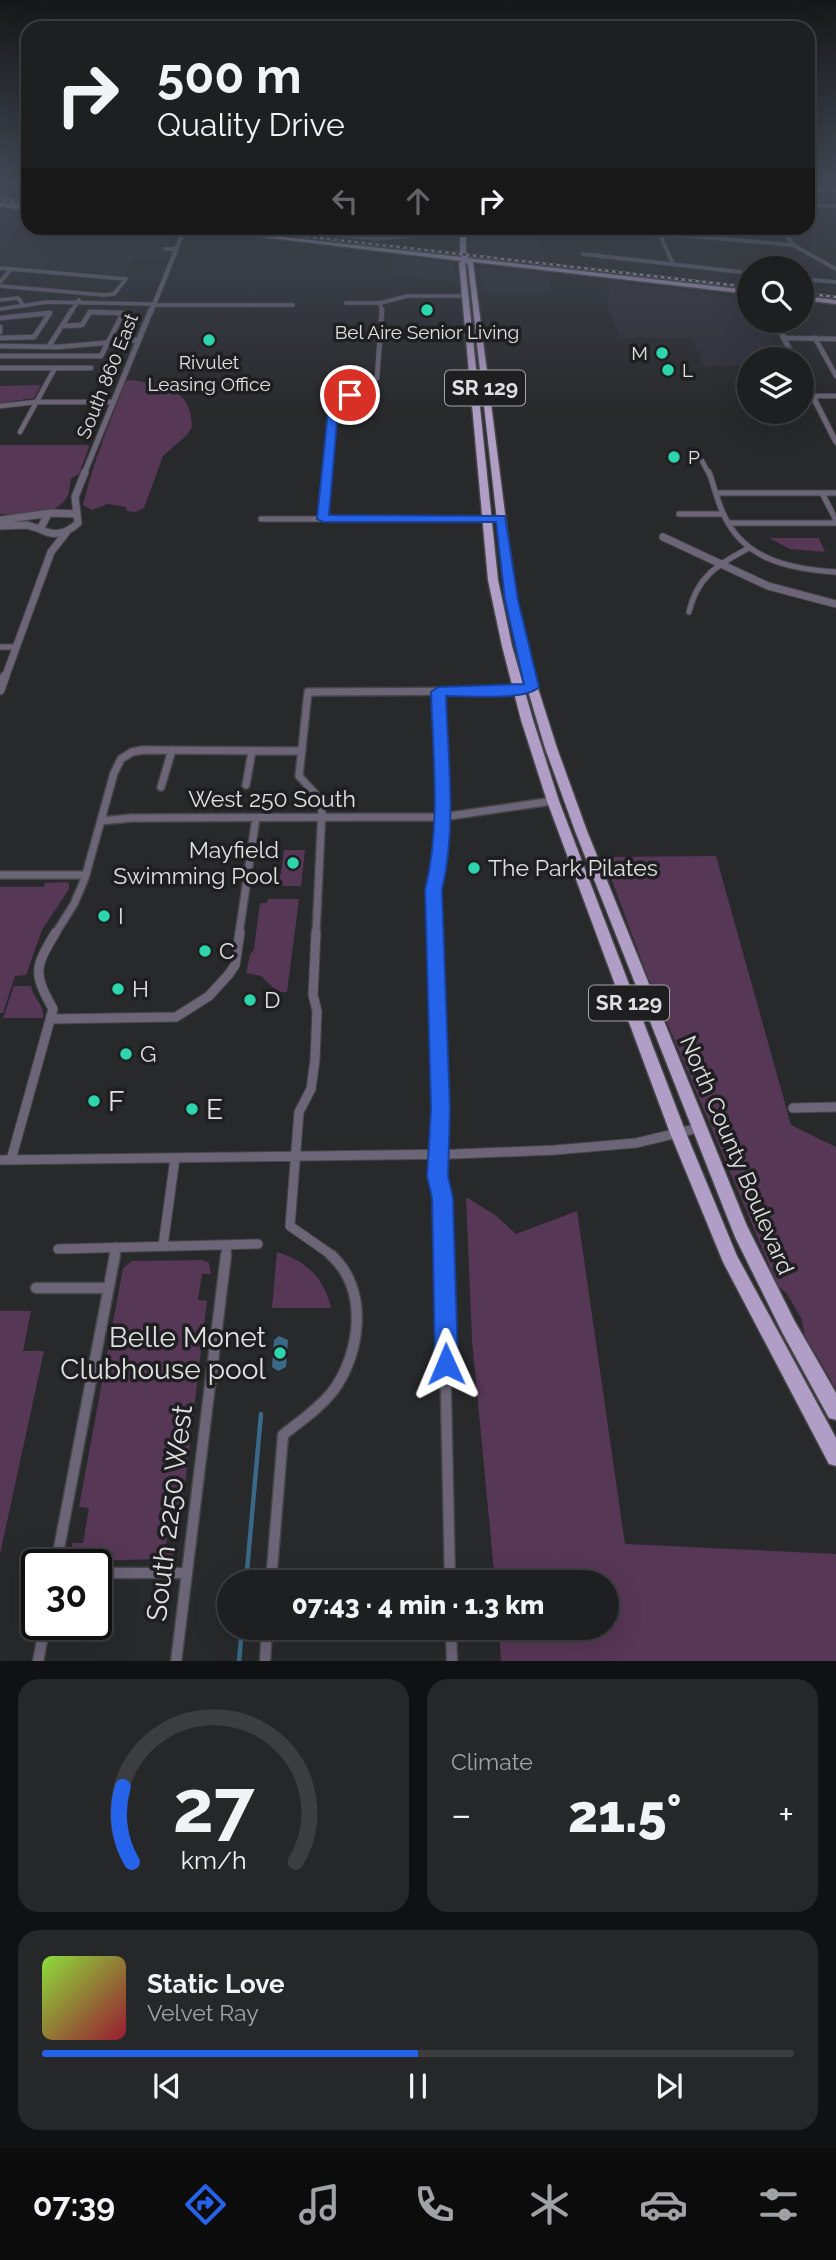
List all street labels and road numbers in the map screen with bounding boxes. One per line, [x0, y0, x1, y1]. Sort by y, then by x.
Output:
street label: South 860 East [72, 310, 142, 442]
road number: SR 129 [445, 370, 525, 406]
street label: West 250 South [188, 785, 356, 812]
road number: SR 129 [589, 986, 669, 1020]
street label: North County Boulevard [675, 1031, 800, 1278]
street label: South 2250 West [140, 1402, 199, 1623]

